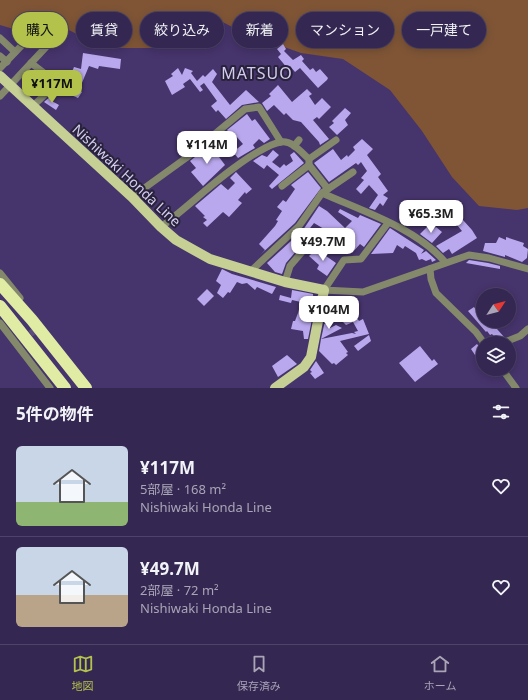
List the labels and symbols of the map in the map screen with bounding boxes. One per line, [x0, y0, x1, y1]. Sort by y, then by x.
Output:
district label: MATSUO [221, 62, 293, 84]
pin: ¥117M [24, 70, 80, 104]
street label: Nishiwaki Honda Line [69, 120, 185, 230]
pin: ¥114M [179, 131, 235, 165]
pin: ¥65.3M [398, 200, 464, 234]
pin: ¥49.7M [290, 228, 356, 262]
north arrow [476, 288, 516, 328]
pin: ¥104M [301, 296, 357, 330]

